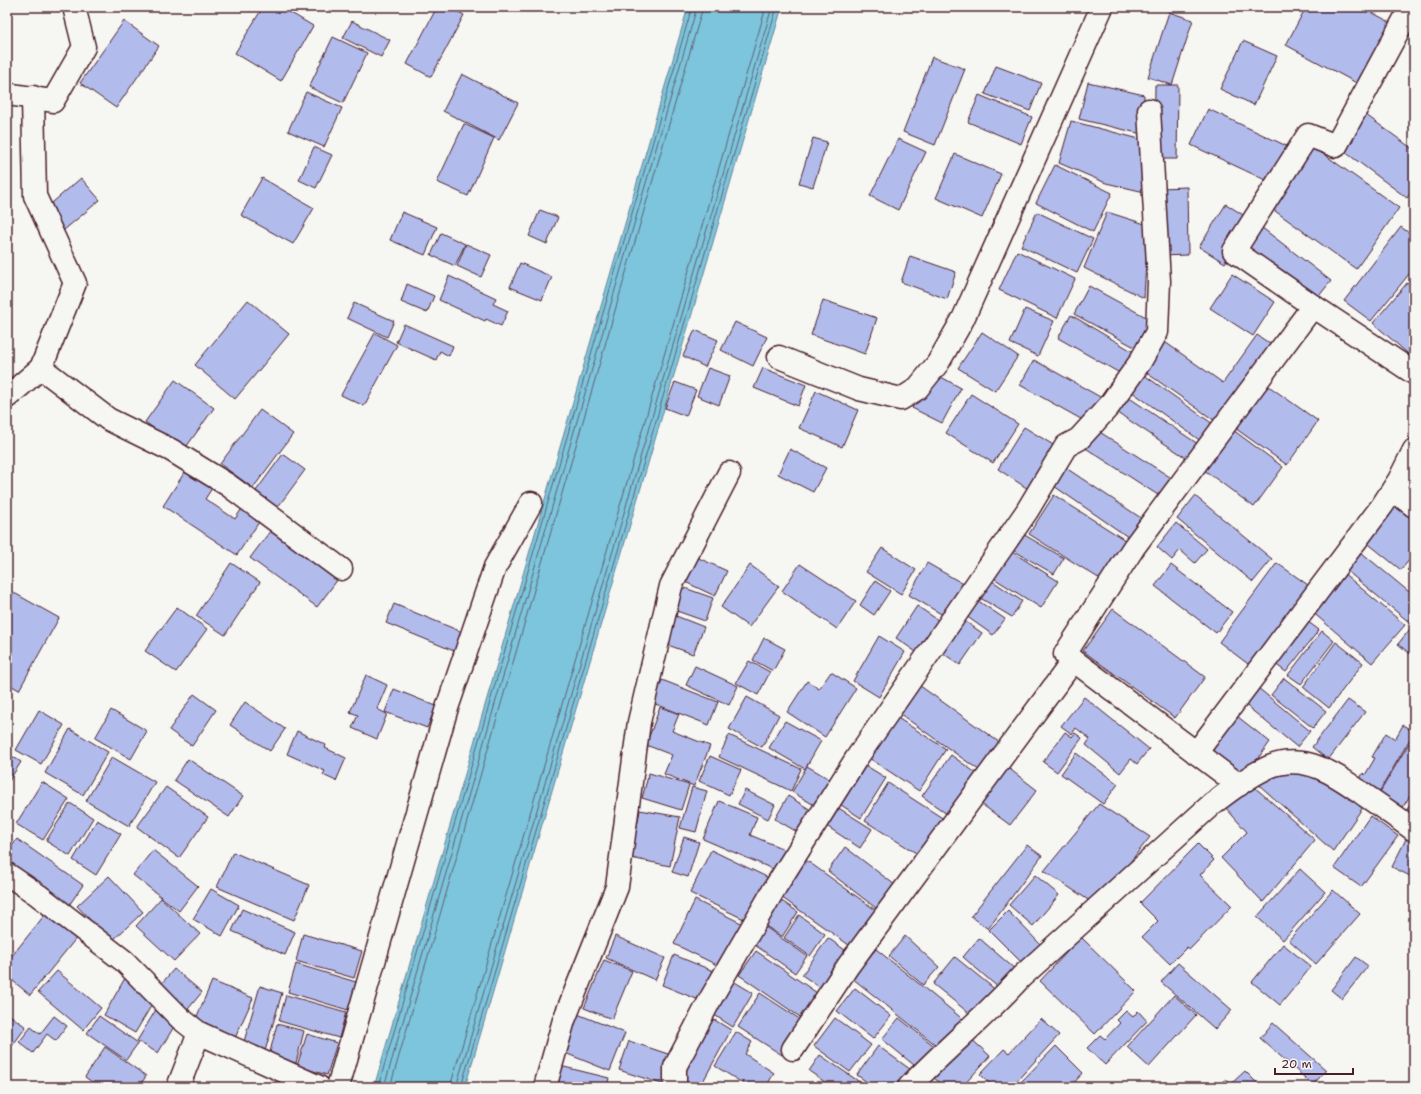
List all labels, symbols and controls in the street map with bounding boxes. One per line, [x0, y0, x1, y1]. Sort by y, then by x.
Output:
scale bar [1275, 1050, 1353, 1076]
text: 20 m [1281, 1056, 1312, 1072]

